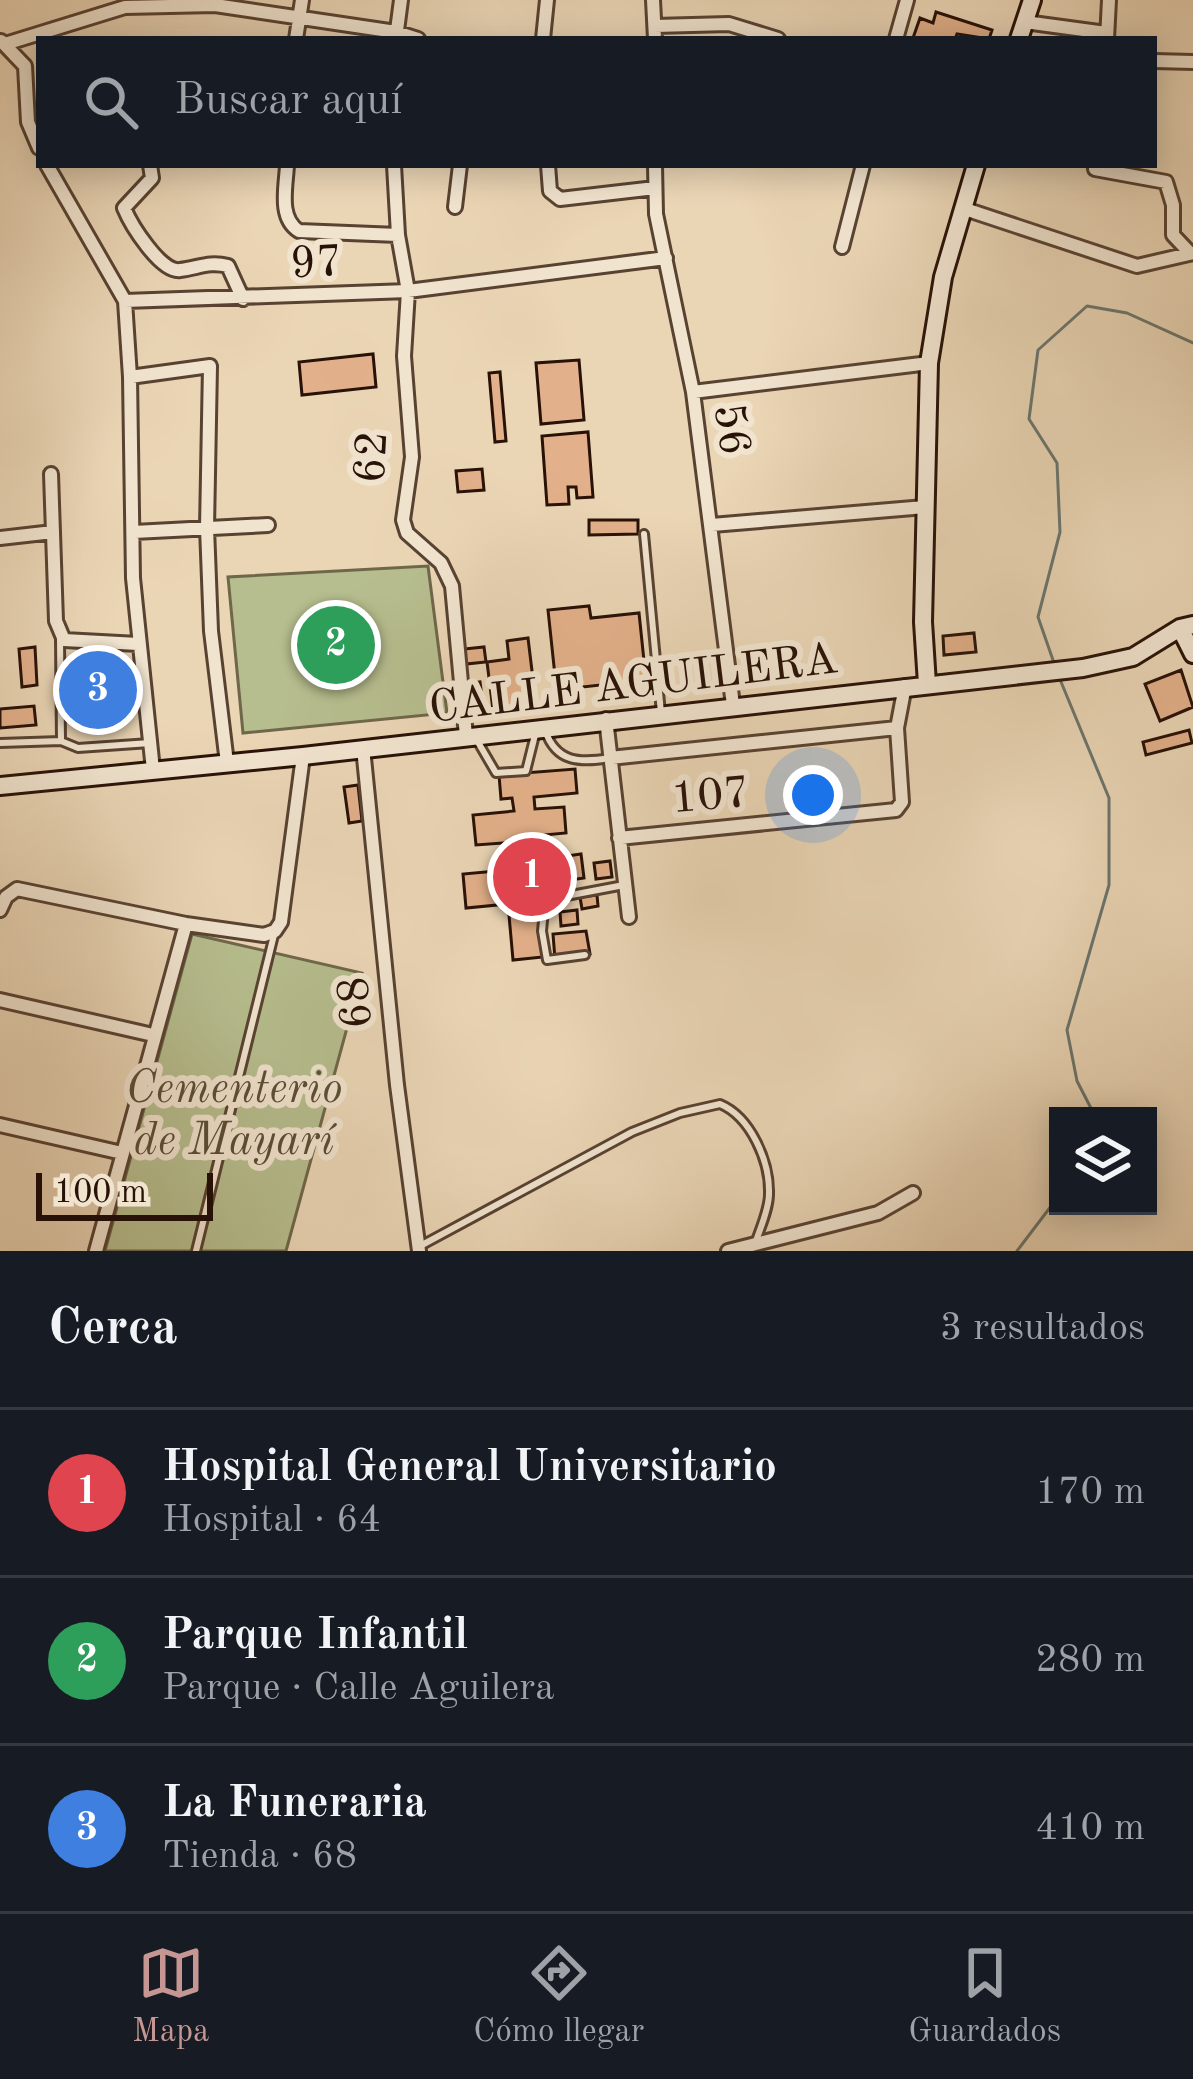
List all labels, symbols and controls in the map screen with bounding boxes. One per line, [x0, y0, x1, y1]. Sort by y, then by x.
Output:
search box [36, 36, 1157, 168]
icon: search [78, 69, 144, 135]
text: Buscar aquí [174, 79, 403, 124]
street label: 97 [289, 241, 343, 288]
street label: 56 [704, 401, 755, 459]
street label: 62 [350, 430, 397, 484]
pin: 2 [297, 600, 375, 690]
street label: CALLE AGUILERA [427, 638, 840, 733]
pin: 3 [59, 645, 137, 735]
your location [783, 765, 843, 825]
street label: 107 [669, 772, 751, 823]
pin: 1 [493, 832, 571, 922]
street label: 68 [333, 975, 382, 1031]
park label: Cementerio de Mayarí [125, 1067, 343, 1165]
map controls [1049, 1107, 1157, 1215]
button: layers [1049, 1107, 1157, 1215]
scale bar [36, 1167, 213, 1220]
text: 100 m [54, 1177, 147, 1210]
text: Cerca [48, 1304, 178, 1355]
text: 3 resultados [940, 1309, 1145, 1348]
text: Hospital General Universitario [162, 1446, 777, 1491]
text: 1 [76, 1473, 98, 1512]
text: 170 m [1035, 1473, 1145, 1512]
text: Hospital · 64 [162, 1501, 381, 1540]
text: Parque Infantil [162, 1614, 468, 1659]
text: 2 [76, 1641, 98, 1680]
text: 280 m [1035, 1641, 1145, 1680]
text: Parque · Calle Aguilera [162, 1669, 554, 1708]
text: La Funeraria [162, 1782, 427, 1827]
text: 3 [76, 1809, 98, 1848]
text: 410 m [1035, 1809, 1145, 1848]
text: Tienda · 68 [162, 1837, 357, 1876]
tab: Mapa [132, 1940, 209, 2053]
tab: Cómo llegar [473, 1940, 644, 2053]
tab: Guardados [908, 1940, 1061, 2053]

